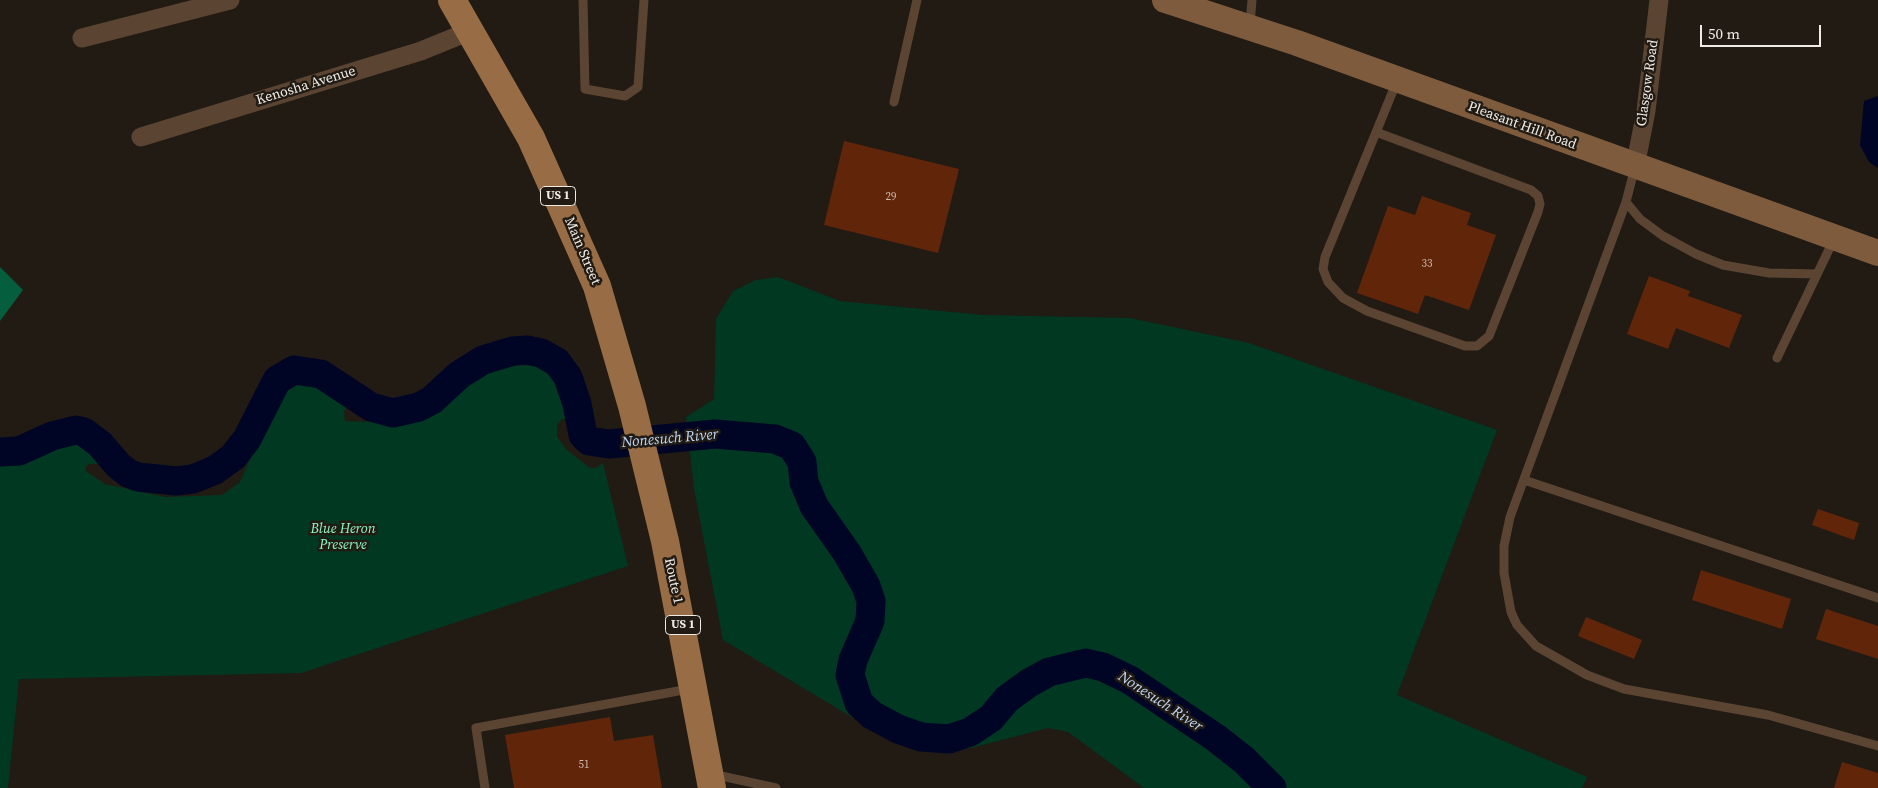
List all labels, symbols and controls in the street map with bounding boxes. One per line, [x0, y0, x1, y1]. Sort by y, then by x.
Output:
scale bar [1703, 15, 1824, 47]
text: 50 m [1708, 23, 1740, 44]
street label: Glasgow Road [1634, 39, 1662, 127]
street label: Kenosha Avenue [254, 63, 358, 109]
street label: Pleasant Hill Road [1465, 99, 1579, 153]
road number: US 1 [540, 187, 576, 206]
house number: 29 [886, 190, 896, 204]
street label: Main Street [560, 215, 604, 287]
house number: 33 [1422, 257, 1432, 271]
water label: Nonesuch River [621, 426, 719, 452]
park label: Blue Heron Preserve [310, 521, 376, 554]
street label: Route 1 [660, 556, 686, 606]
road number: US 1 [666, 616, 700, 634]
water label: Nonesuch River [1114, 668, 1206, 736]
house number: 51 [579, 758, 589, 772]

